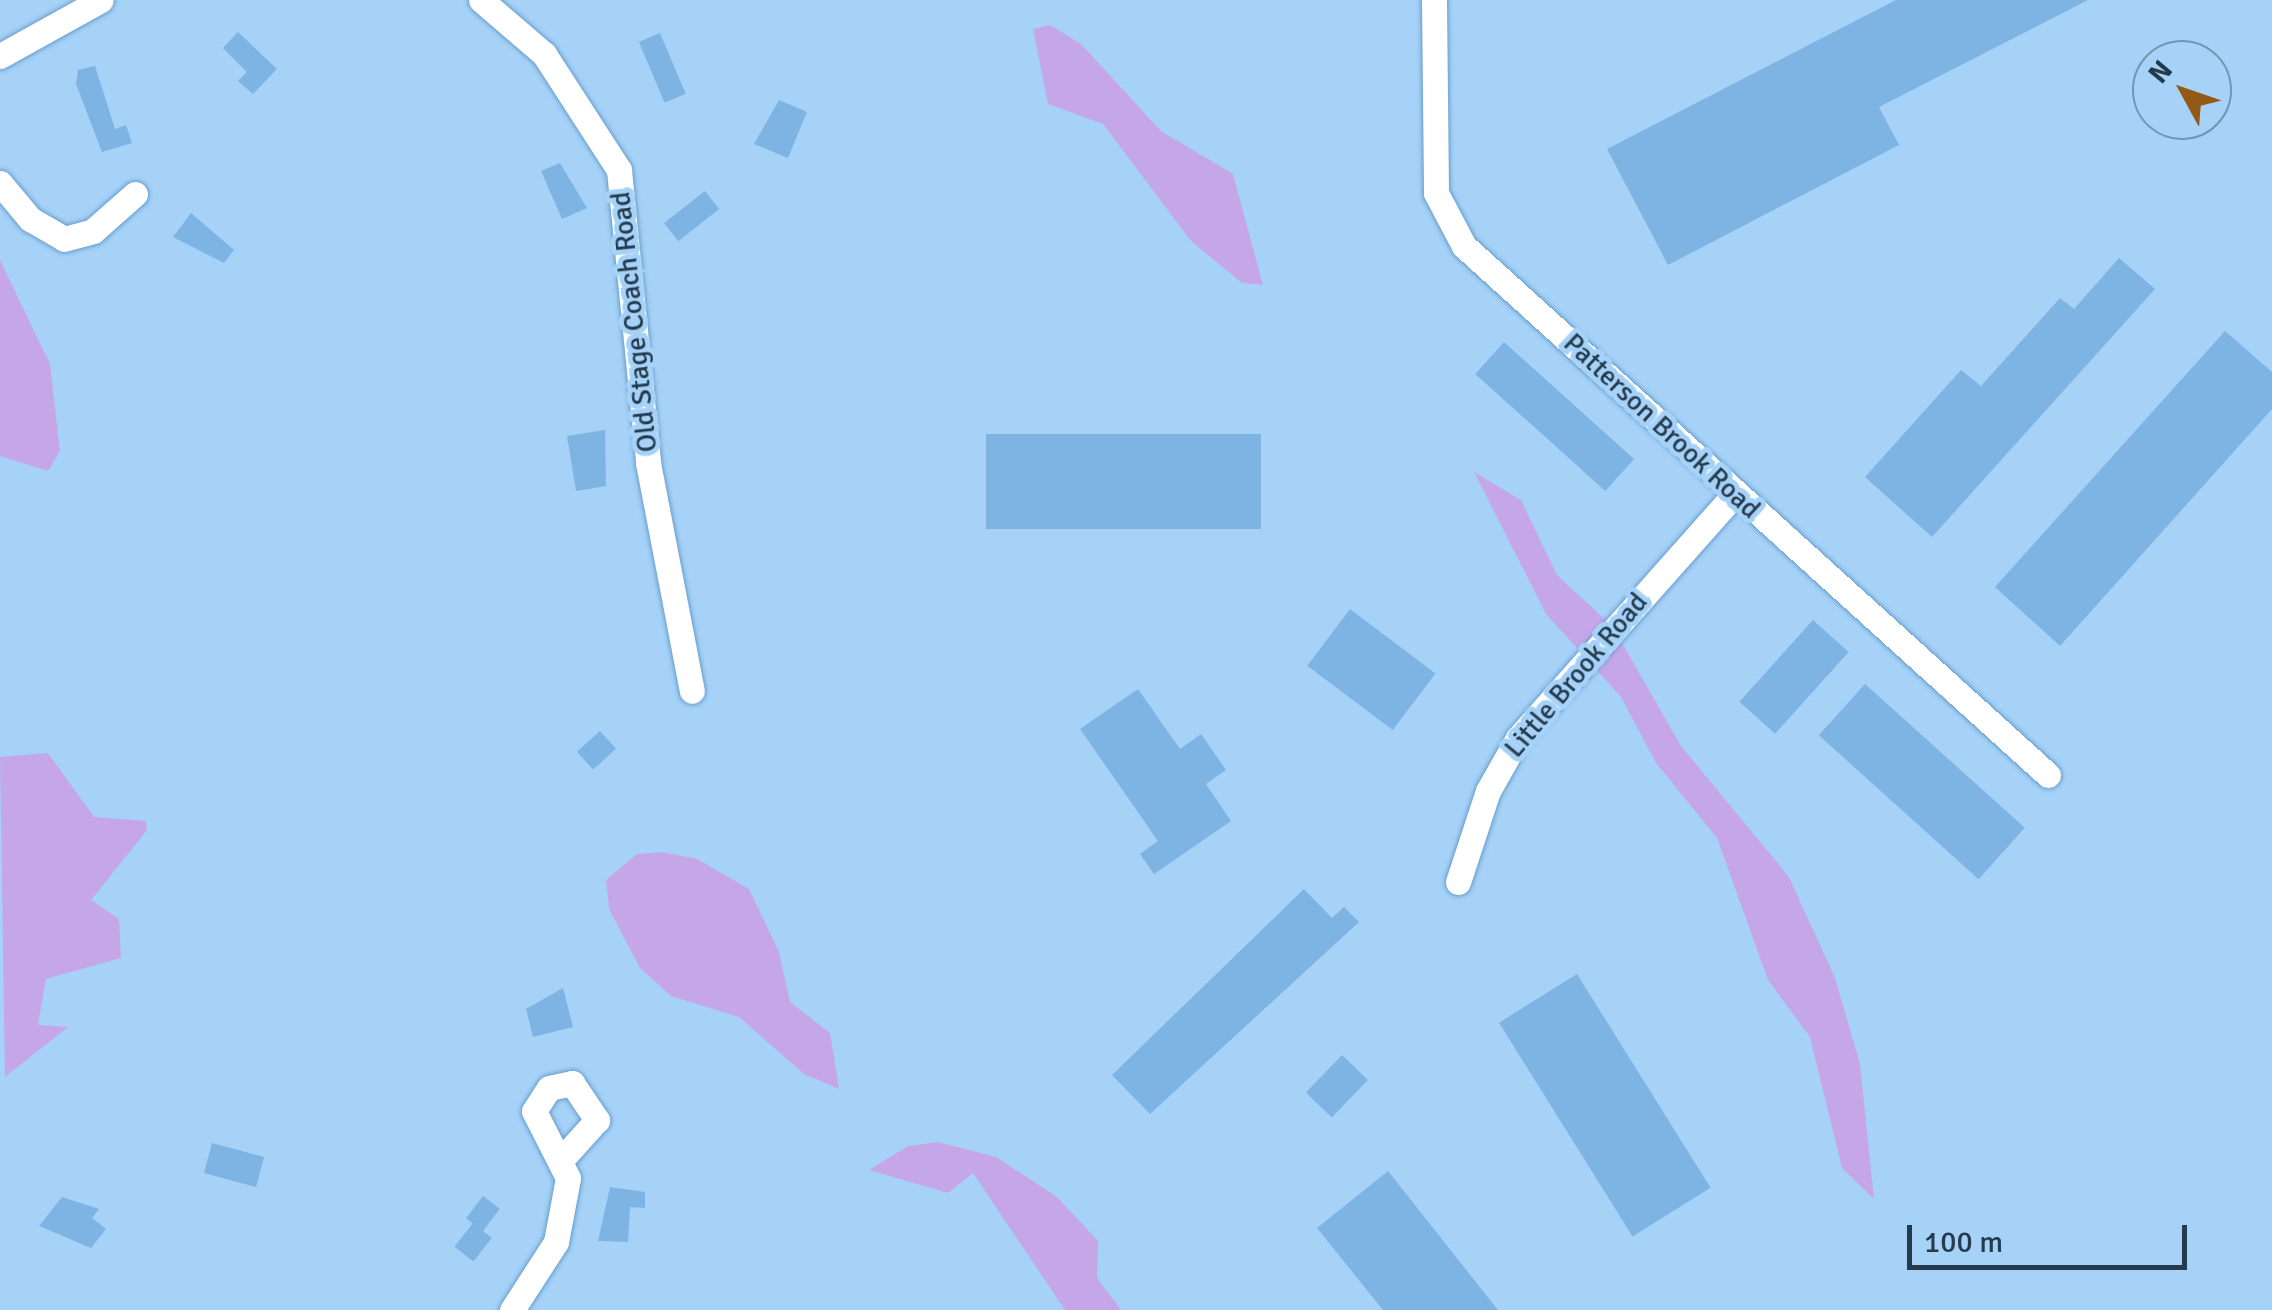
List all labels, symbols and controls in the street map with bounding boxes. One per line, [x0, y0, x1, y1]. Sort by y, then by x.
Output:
north arrow [2132, 40, 2232, 140]
text: N [2141, 54, 2180, 90]
street label: Old Stage Coach Road [604, 190, 664, 454]
street label: Patterson Brook Road [1557, 326, 1767, 526]
street label: Little Brook Road [1497, 586, 1655, 764]
scale bar [1912, 1205, 2192, 1267]
text: 100 m [1924, 1224, 2003, 1261]

